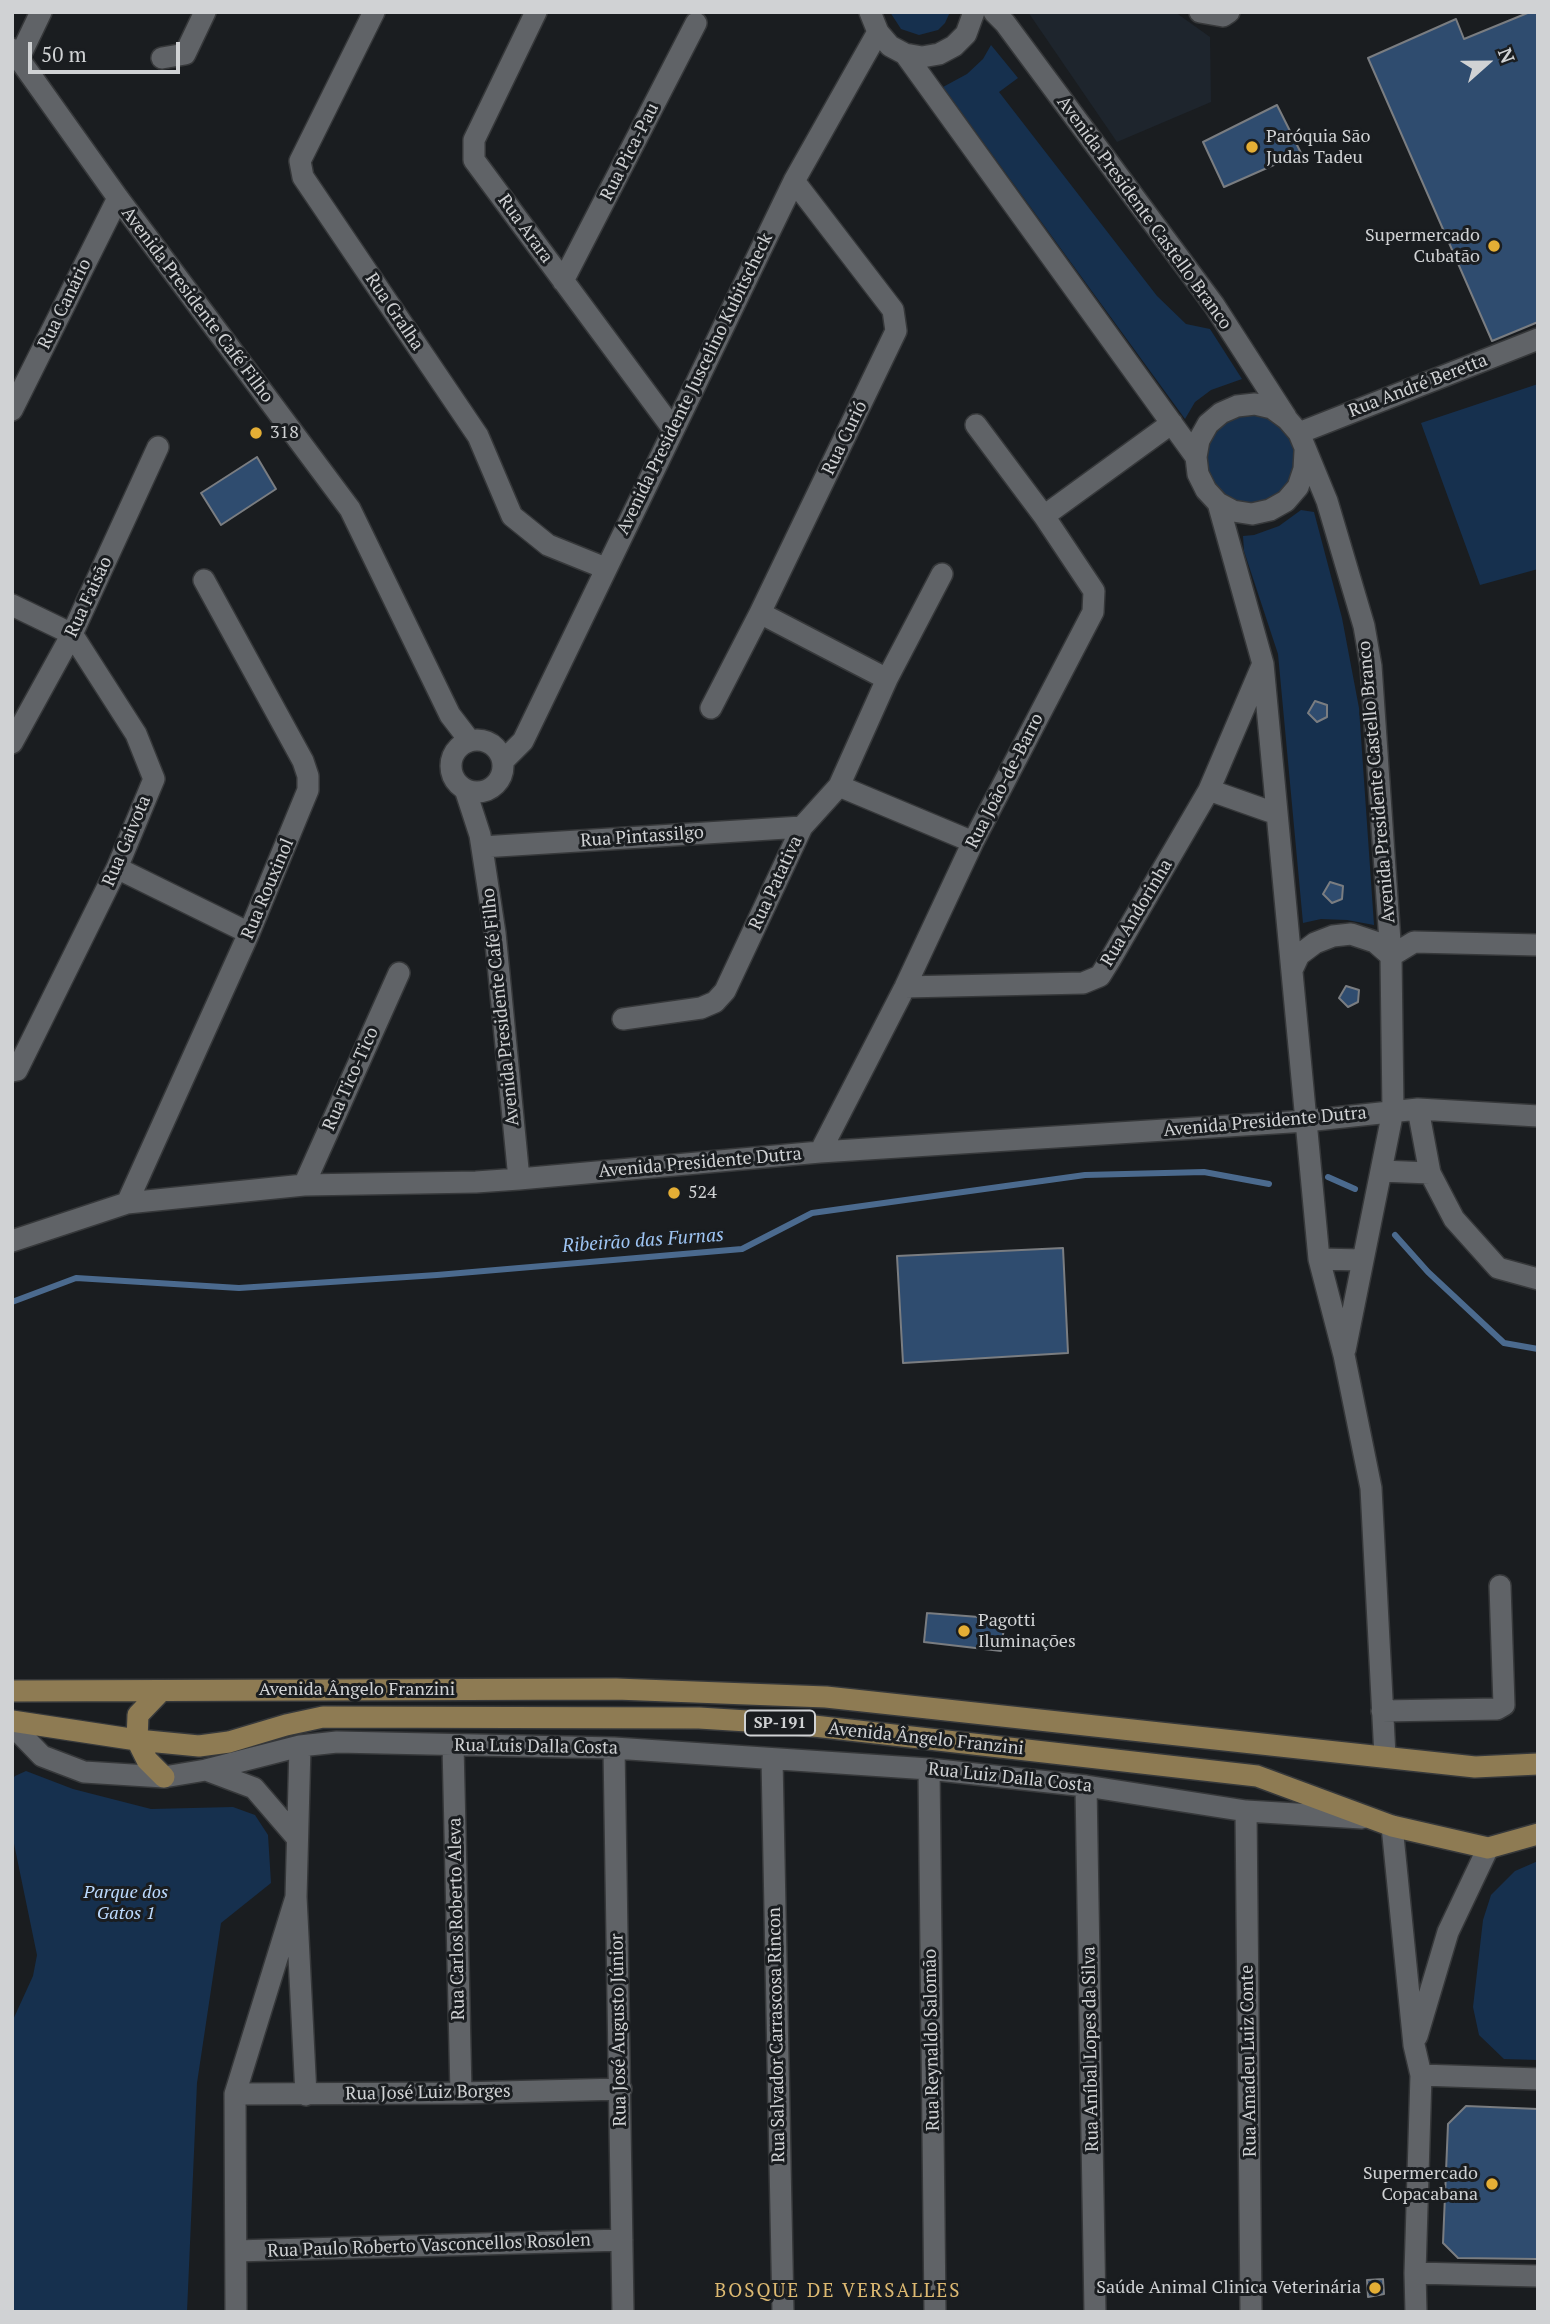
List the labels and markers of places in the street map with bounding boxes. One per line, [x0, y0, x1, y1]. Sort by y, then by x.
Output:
place label: Paróquia São Judas Tadeu [1266, 126, 1370, 168]
marker: Paróquia São Judas Tadeu [1244, 139, 1260, 155]
place label: Supermercado Cubatão [1365, 225, 1480, 268]
marker: Supermercado Cubatão [1486, 238, 1502, 254]
place label: 318 [270, 422, 299, 444]
marker: 318 [248, 425, 264, 441]
place label: 524 [688, 1182, 717, 1204]
marker: 524 [666, 1185, 682, 1201]
place label: Pagotti Iluminações [978, 1610, 1076, 1652]
marker: Pagotti Iluminações [956, 1623, 972, 1639]
place label: Supermercado Copacabana [1363, 2163, 1478, 2206]
marker: Supermercado Copacabana [1484, 2176, 1500, 2192]
place label: Saúde Animal Clinica Veterinária [1096, 2277, 1361, 2299]
marker: Saúde Animal Clinica Veterinária [1367, 2280, 1383, 2296]

